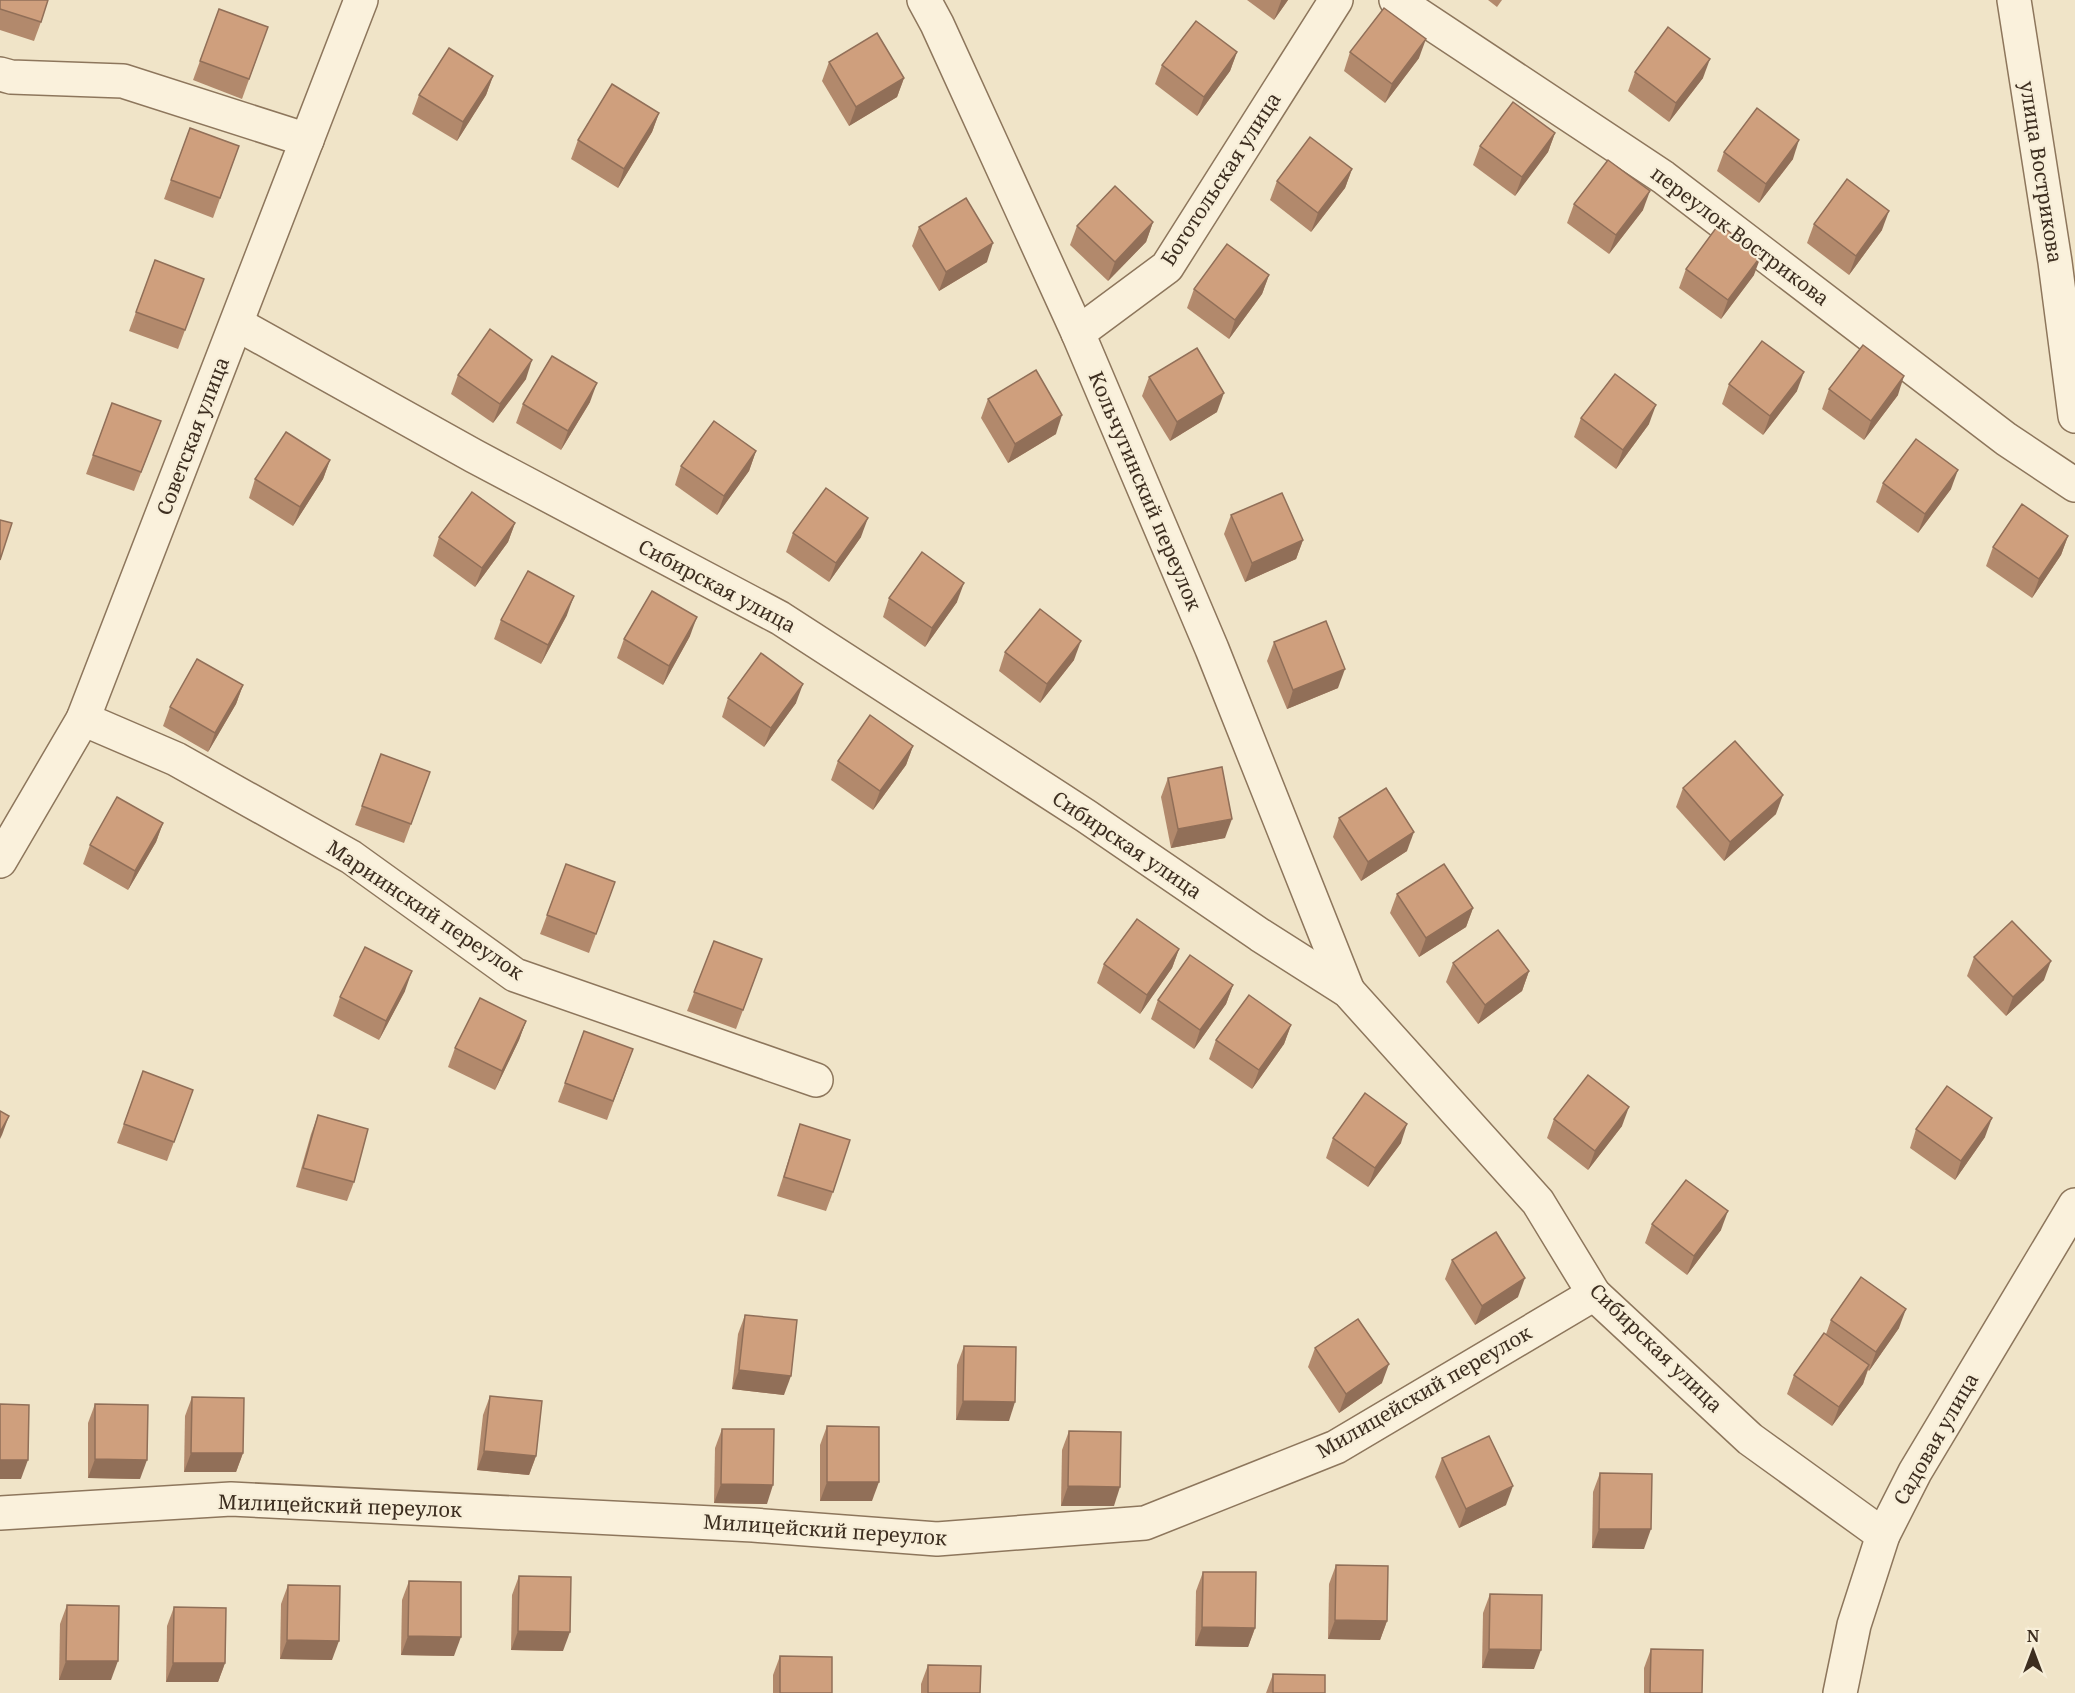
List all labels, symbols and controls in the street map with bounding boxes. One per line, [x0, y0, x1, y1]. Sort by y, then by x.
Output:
street label: улица Вострикова [2014, 79, 2069, 265]
street label: Боготольская улица [1154, 87, 1287, 271]
street label: переулок Вострикова [1646, 160, 1835, 312]
street label: Советская улица [150, 353, 235, 519]
street label: Кольчугинский переулок [1083, 367, 1208, 615]
street label: Сибирская улица [634, 533, 801, 639]
street label: Сибирская улица [1047, 784, 1207, 905]
street label: Мариинский переулок [322, 834, 529, 986]
street label: Сибирская улица [1584, 1277, 1729, 1418]
street label: Милицейский переулок [1311, 1319, 1536, 1464]
street label: Садовая улица [1887, 1368, 1984, 1510]
street label: Милицейский переулок [218, 1488, 463, 1523]
street label: Милицейский переулок [702, 1508, 948, 1551]
north arrow [2003, 1621, 2063, 1681]
text: N [2027, 1625, 2040, 1647]

